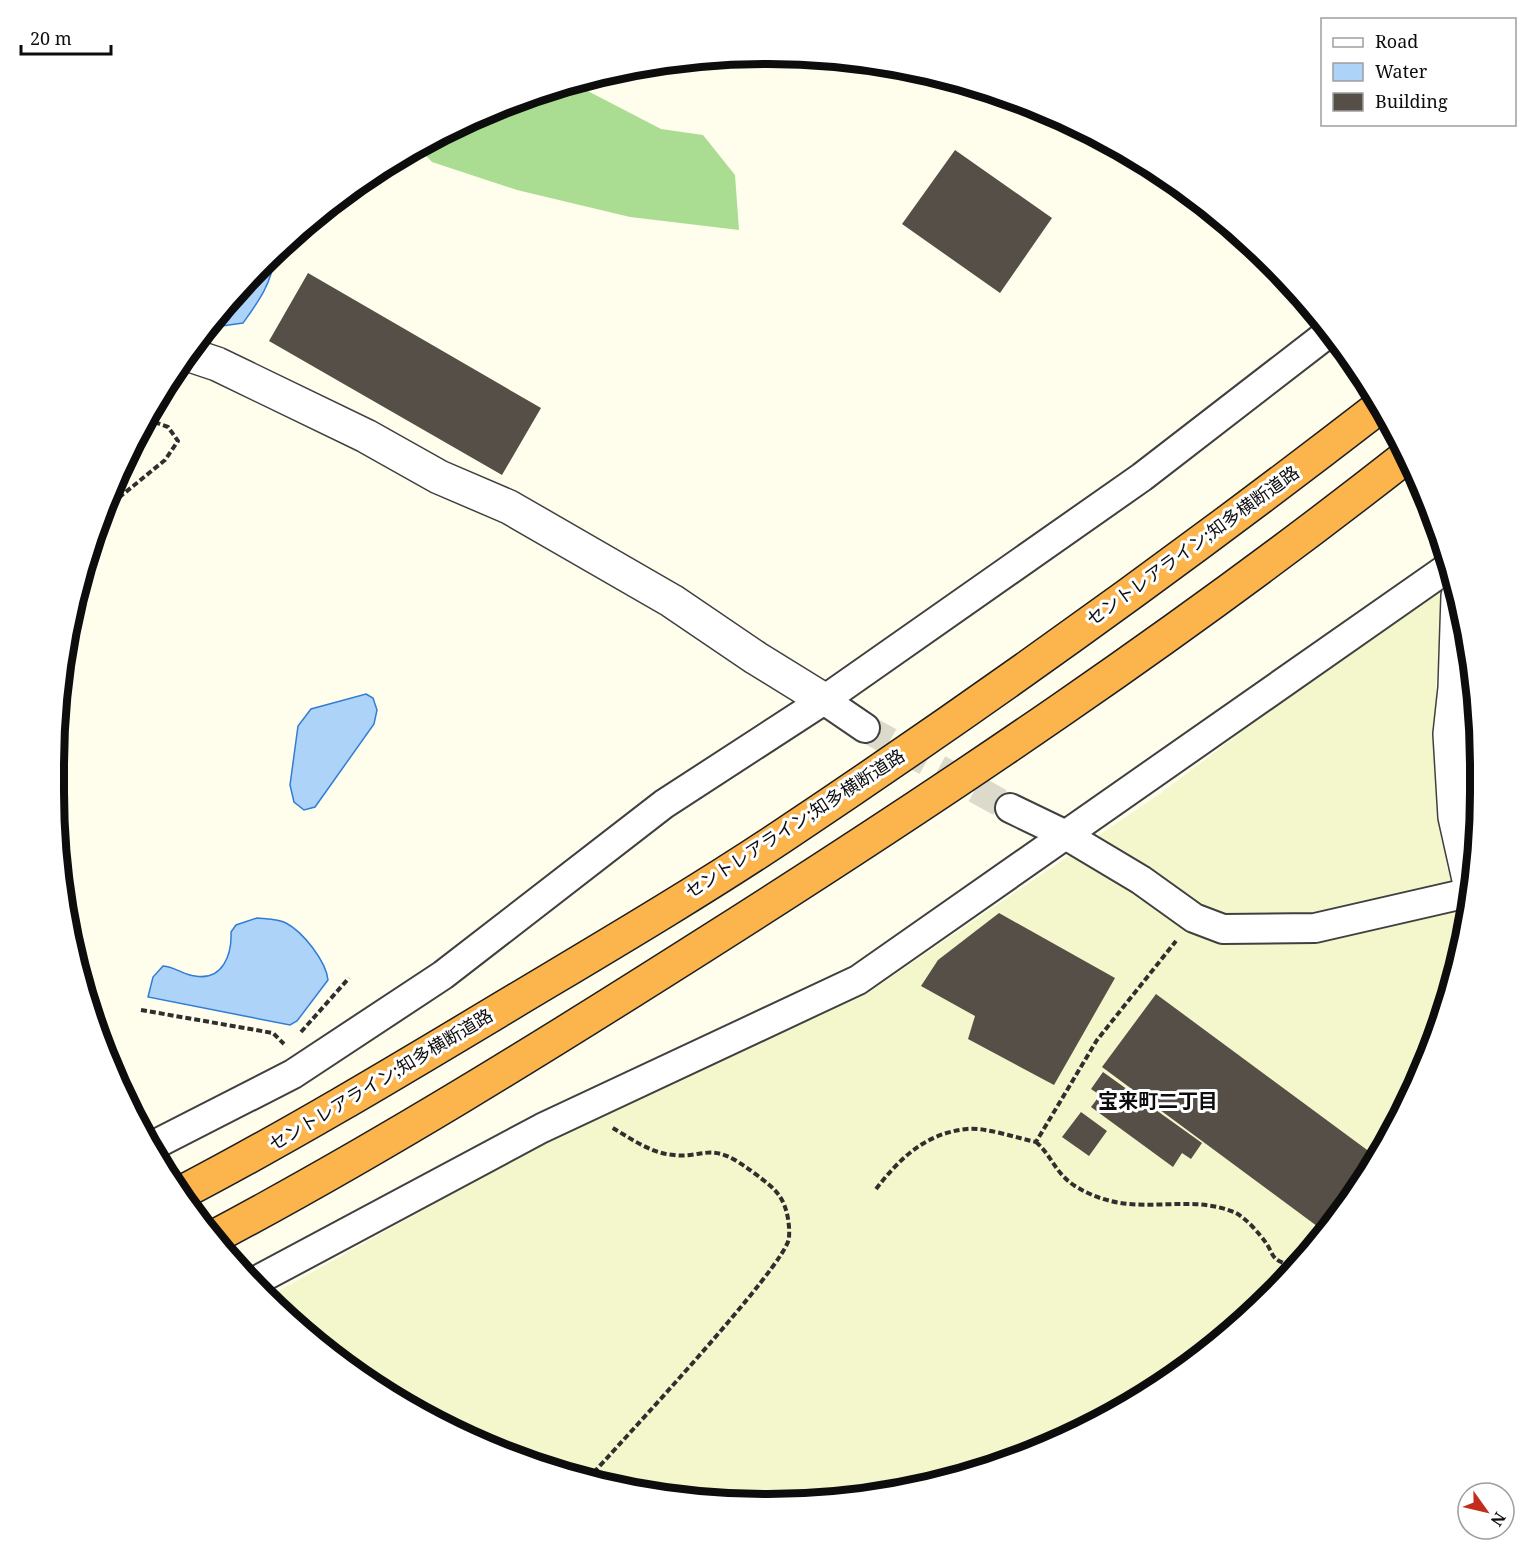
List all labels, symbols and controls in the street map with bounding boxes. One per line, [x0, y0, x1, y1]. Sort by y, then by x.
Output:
scale bar [21, 18, 111, 56]
legend [1321, 18, 1516, 126]
text: 20 m [30, 26, 72, 50]
text: Road [1375, 29, 1418, 53]
text: Water [1375, 59, 1428, 83]
text: Building [1375, 89, 1448, 113]
street label: セントレアライン;知多横断道路 [1081, 460, 1303, 630]
street label: セントレアライン;知多横断道路 [680, 743, 909, 903]
street label: セントレアライン;知多横断道路 [264, 1003, 497, 1156]
district label: 宝来町二丁目 [1098, 1087, 1218, 1114]
north arrow [1456, 1481, 1516, 1541]
text: N [1486, 1508, 1511, 1531]

